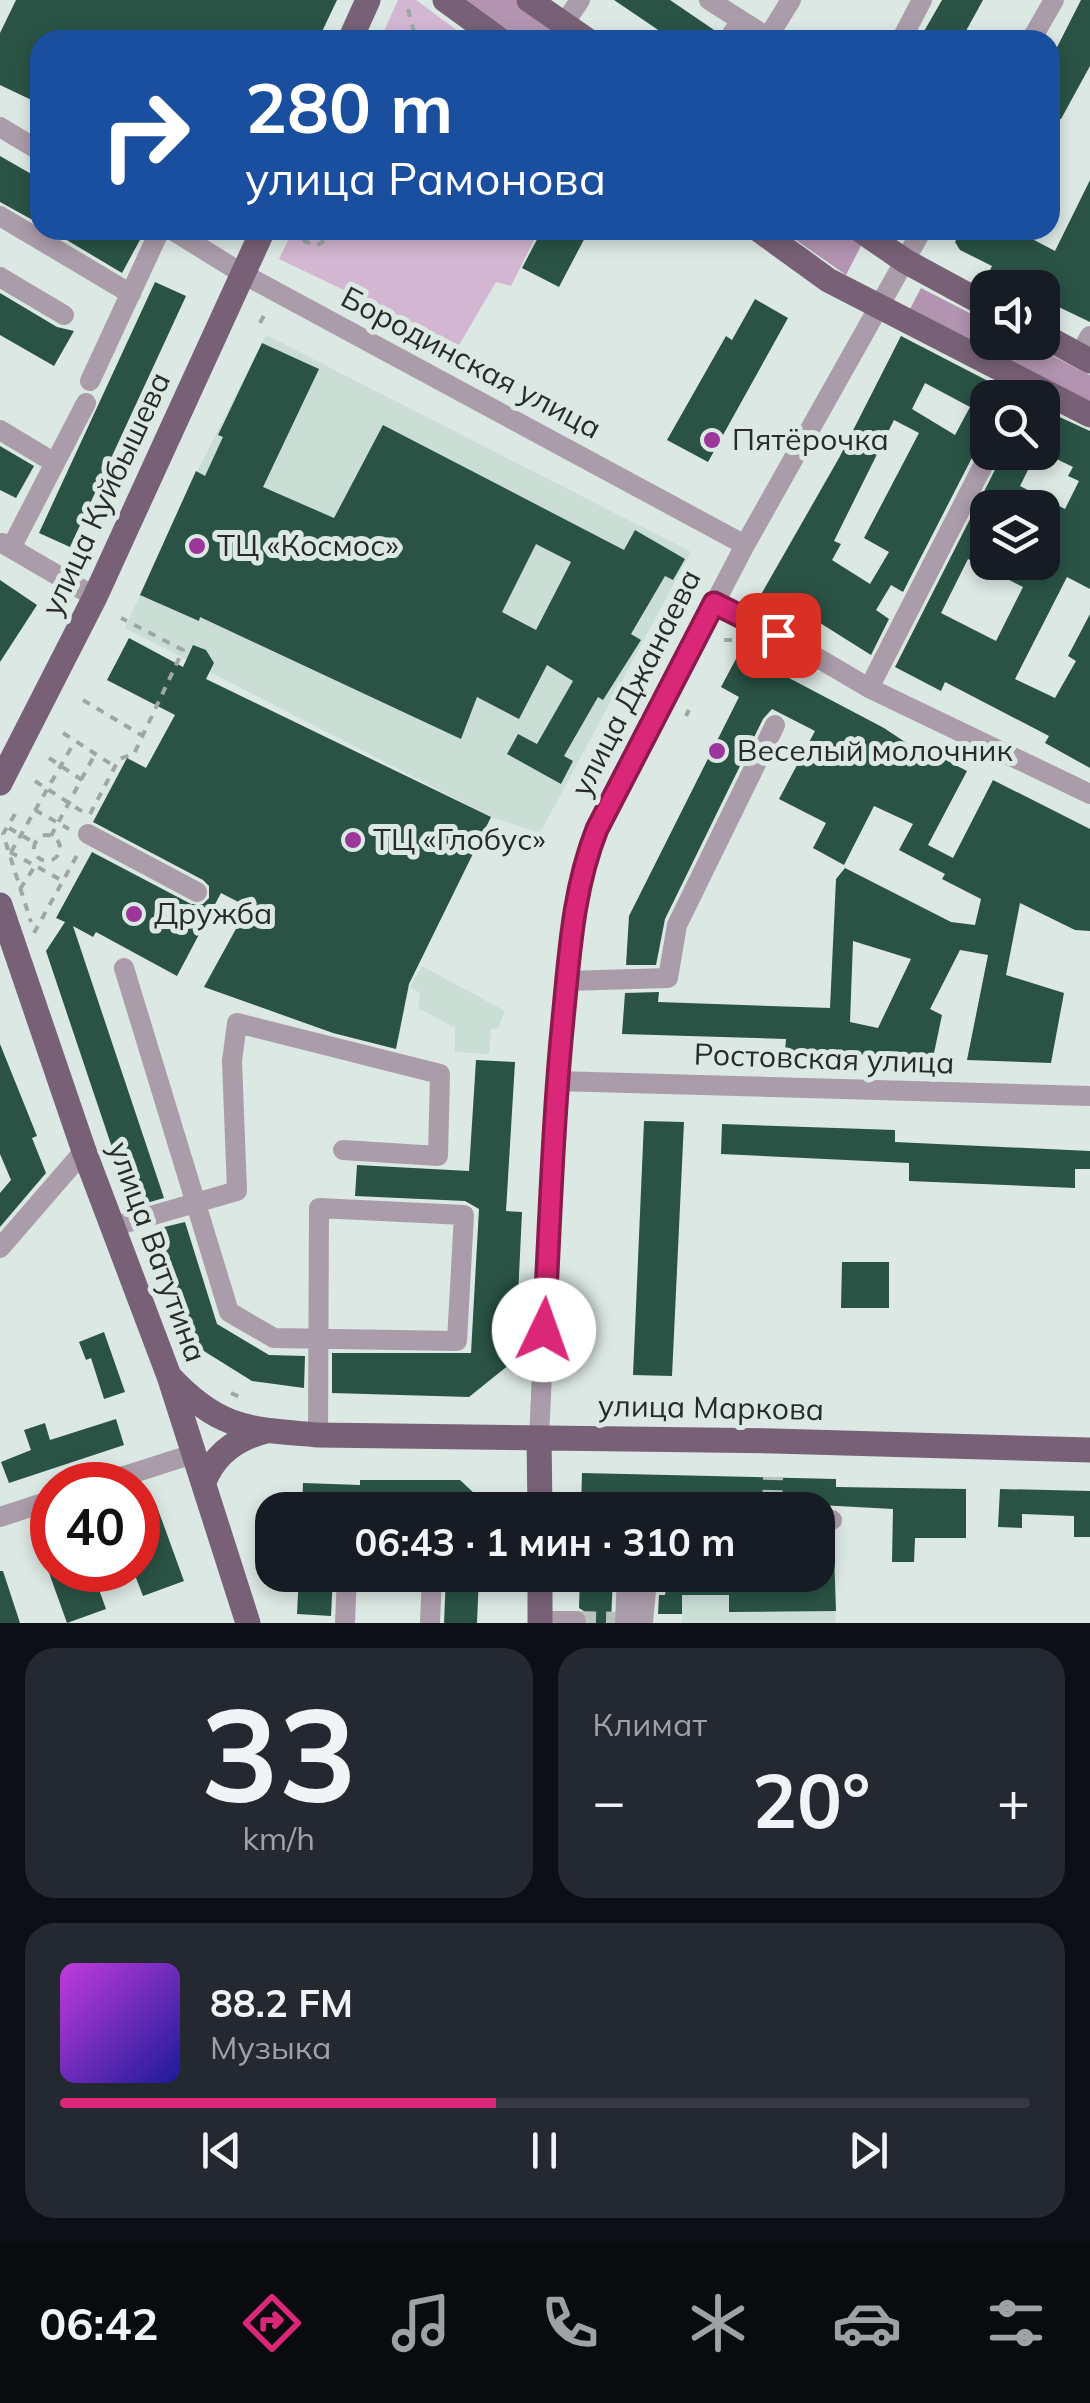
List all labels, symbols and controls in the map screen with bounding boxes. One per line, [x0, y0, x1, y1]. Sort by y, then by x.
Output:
text: 280 m [245, 63, 453, 151]
icon: right [80, 70, 210, 200]
text: улица Рамонова [245, 150, 606, 206]
map controls [970, 270, 1060, 580]
button: sound [970, 270, 1060, 360]
street label: Бородинская улица [335, 278, 608, 447]
street label: улица Куйбышева [32, 366, 178, 621]
button: search [970, 380, 1060, 470]
place label: Пятёрочка [732, 420, 889, 458]
marker: Пятёрочка [701, 429, 723, 451]
button: layers [970, 490, 1060, 580]
place label: ТЦ «Космос» [217, 526, 399, 564]
marker: ТЦ «Космос» [186, 535, 208, 557]
street label: улица Джанаева [561, 563, 709, 802]
pin [736, 593, 821, 678]
icon: arrive [751, 608, 806, 663]
place label: Веселый молочник [737, 731, 1013, 769]
marker: Веселый молочник [706, 740, 728, 762]
place label: ТЦ «Глобус» [373, 820, 546, 858]
marker: ТЦ «Глобус» [342, 829, 364, 851]
place label: Дружба [154, 894, 272, 932]
marker: Дружба [123, 903, 145, 925]
street label: Ростовская улица [693, 1034, 955, 1082]
street label: улица Ватутина [100, 1136, 215, 1367]
position arrow [492, 1278, 596, 1382]
street label: улица Маркова [598, 1386, 824, 1428]
speed limit sign: 40 [30, 1462, 160, 1592]
text: 06:43 · 1 мин · 310 m [355, 1518, 735, 1566]
text: 33 [201, 1671, 357, 1835]
text: Климат [593, 1704, 707, 1744]
text: 20° [752, 1753, 870, 1847]
text: − [593, 1766, 626, 1835]
text: + [997, 1766, 1030, 1835]
text: km/h [243, 1818, 315, 1858]
text: 88.2 FM [210, 1979, 353, 2027]
text: Музыка [210, 2027, 332, 2067]
icon: previous [194, 2123, 249, 2178]
icon: pause [517, 2123, 572, 2178]
icon: next [841, 2123, 896, 2178]
icon: directions [237, 2288, 307, 2358]
icon: music [386, 2288, 456, 2358]
icon: phone [535, 2288, 605, 2358]
icon: climate [683, 2288, 753, 2358]
icon: car [832, 2288, 902, 2358]
icon: filters [981, 2288, 1051, 2358]
text: 06:42 [39, 2295, 159, 2351]

